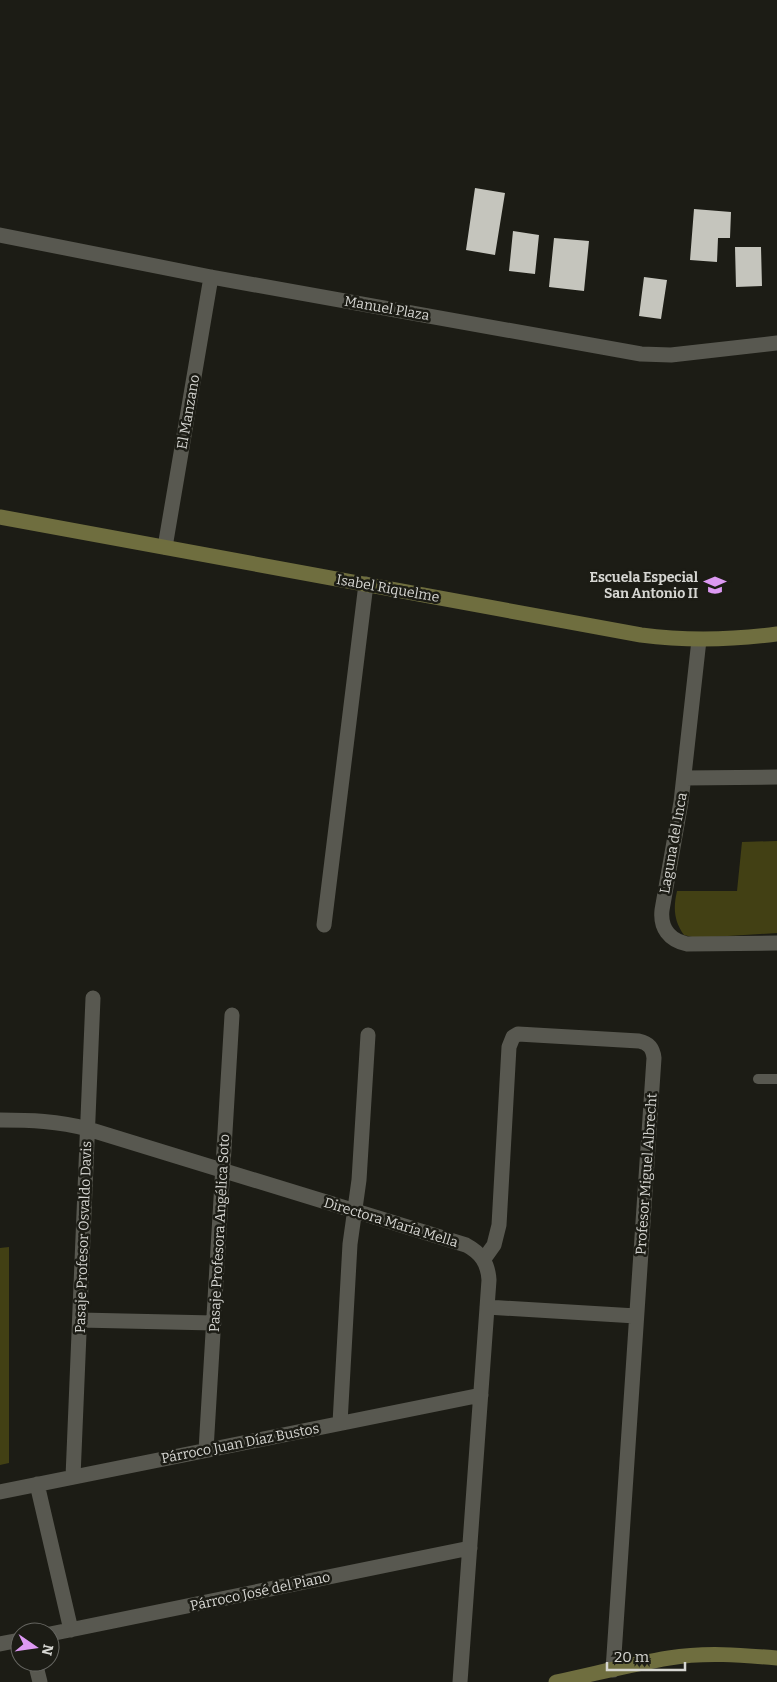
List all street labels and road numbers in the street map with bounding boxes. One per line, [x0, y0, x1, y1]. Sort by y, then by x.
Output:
street label: Manuel Plaza [343, 293, 431, 324]
street label: El Manzano [174, 373, 203, 451]
street label: Isabel Riquelme [335, 571, 441, 606]
street label: Laguna del Inca [656, 791, 691, 895]
street label: Profesor Miguel Albrecht [632, 1093, 661, 1255]
street label: Pasaje Profesora Angélica Soto [206, 1134, 233, 1332]
street label: Pasaje Profesor Osvaldo Davis [72, 1141, 95, 1333]
street label: Directora María Mella [322, 1194, 460, 1251]
street label: Párroco Juan Díaz Bustos [160, 1420, 321, 1467]
street label: Párroco José del Piano [189, 1568, 332, 1615]

